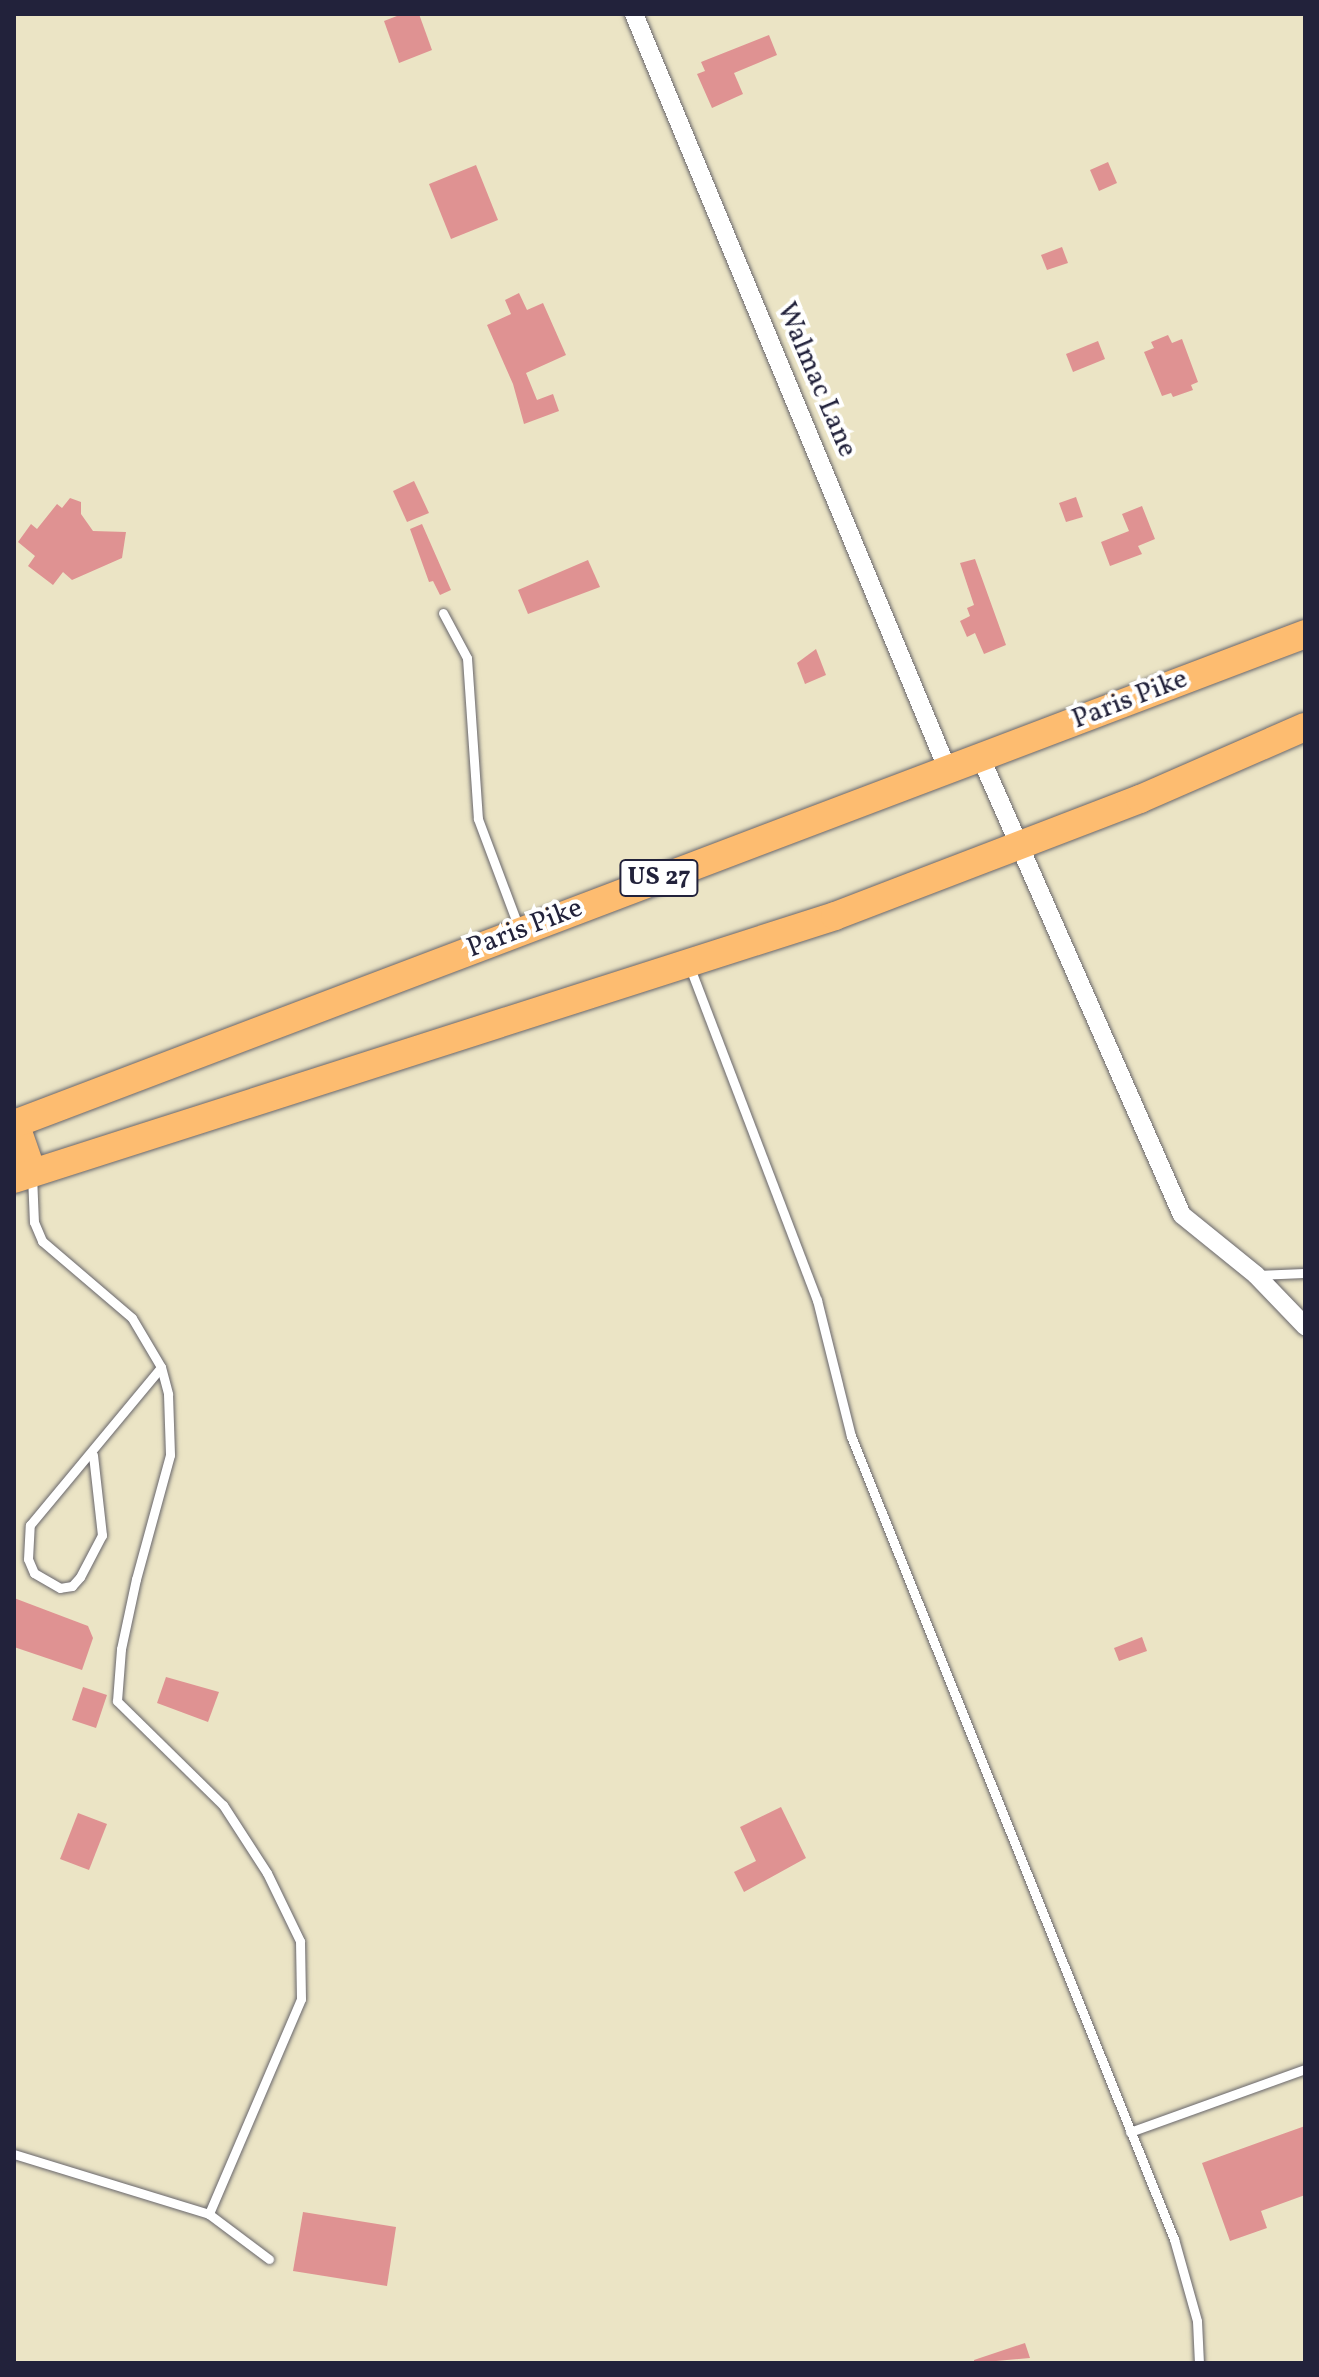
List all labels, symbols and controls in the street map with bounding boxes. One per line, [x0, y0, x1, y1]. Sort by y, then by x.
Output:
street label: Walmac Lane [768, 298, 864, 462]
street label: Paris Pike [1068, 663, 1192, 737]
road number: US 27 [619, 856, 699, 900]
street label: Paris Pike [463, 892, 587, 966]

